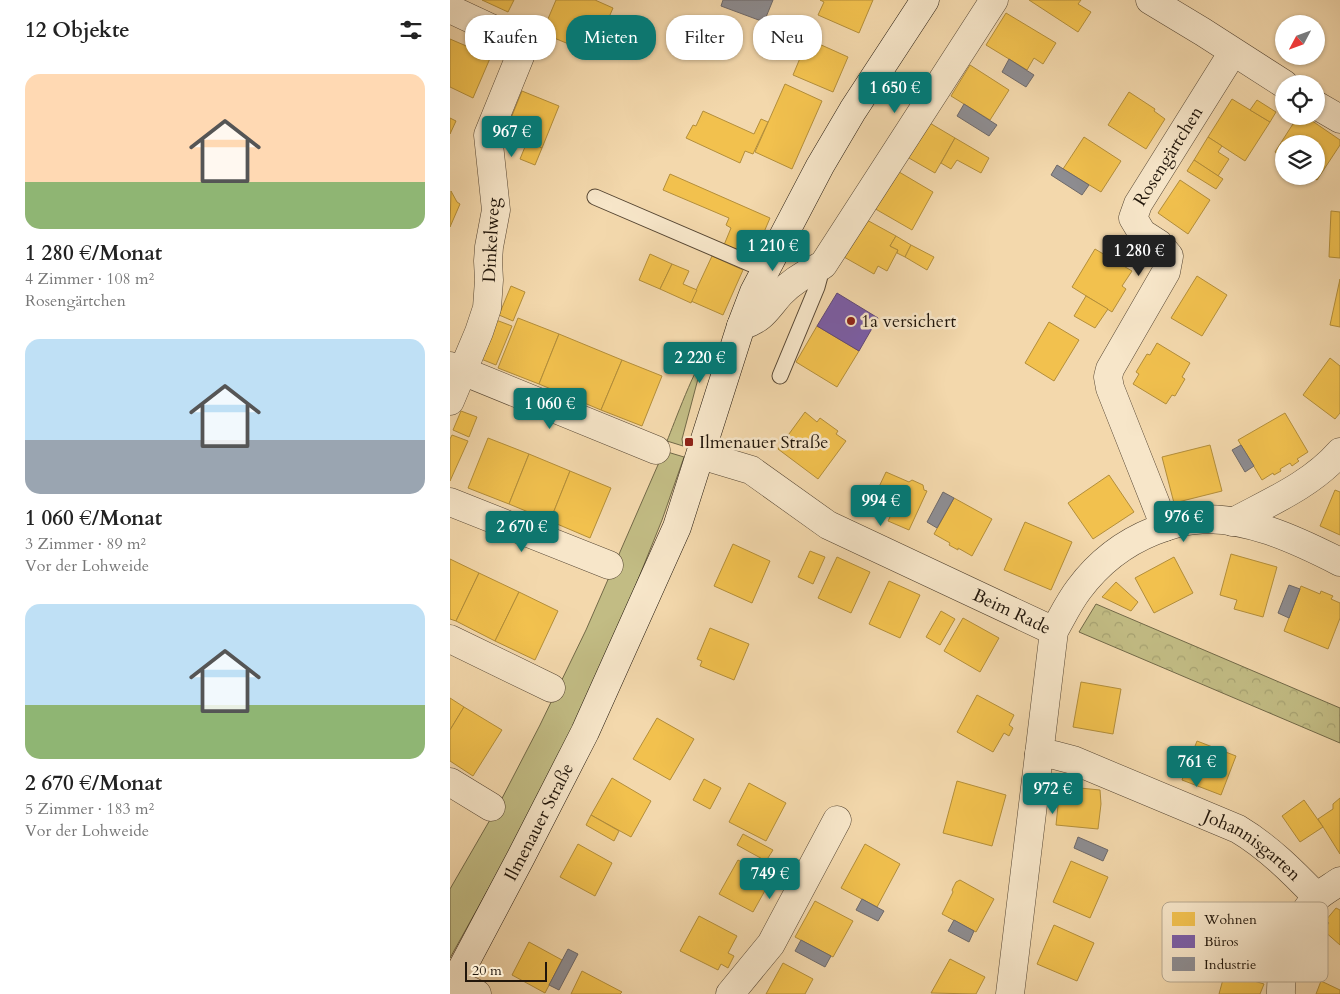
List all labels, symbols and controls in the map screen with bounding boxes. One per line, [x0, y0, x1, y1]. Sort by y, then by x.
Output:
chip: Kaufen [465, 15, 556, 60]
chip: Mieten [566, 15, 656, 60]
chip: Filter [666, 15, 743, 60]
chip: Neu [753, 15, 822, 60]
north arrow [1275, 15, 1325, 65]
map controls [1275, 15, 1325, 185]
text: 12 Objekte [25, 16, 130, 45]
icon: filters [397, 16, 425, 44]
pin: 1 650 € [849, 72, 941, 114]
button: locate [1275, 75, 1325, 125]
text: 1 650 € [870, 77, 920, 99]
street label: Rosengärtchen [1128, 101, 1209, 211]
icon: home [180, 106, 270, 196]
pin: 967 € [477, 116, 547, 158]
text: 967 € [493, 121, 531, 143]
button: layers [1275, 135, 1325, 185]
street label: Dinkelweg [477, 196, 506, 283]
pin: 1 210 € [727, 230, 819, 272]
pin: 1 280 € [1093, 234, 1185, 277]
text: 1 210 € [748, 235, 798, 257]
text: 1 280 €/Monat [25, 239, 162, 268]
text: 1 280 € [1114, 240, 1164, 262]
text: 4 Zimmer · 108 m² [25, 268, 154, 290]
text: Rosengärtchen [25, 290, 126, 312]
place label: 1a versichert [861, 309, 957, 334]
marker: 1a versichert [845, 315, 857, 327]
pin: 2 220 € [654, 342, 746, 384]
text: 2 220 € [675, 347, 725, 369]
icon: home [180, 371, 270, 461]
pin: 1 060 € [504, 388, 596, 430]
text: 1 060 € [525, 393, 575, 415]
place label: Ilmenauer Straße [699, 430, 829, 455]
marker: Ilmenauer Straße [683, 436, 695, 448]
pin: 994 € [846, 484, 916, 527]
text: 994 € [862, 490, 900, 512]
pin: 976 € [1149, 500, 1219, 543]
text: 1 060 €/Monat [25, 504, 162, 533]
text: 976 € [1165, 506, 1203, 528]
pin: 2 670 € [476, 510, 568, 553]
text: 2 670 € [497, 516, 547, 538]
text: 3 Zimmer · 89 m² [25, 533, 146, 555]
text: Vor der Lohweide [25, 555, 149, 577]
street label: Beim Rade [969, 583, 1055, 641]
icon: home [180, 636, 270, 726]
pin: 761 € [1162, 746, 1232, 788]
text: 761 € [1178, 751, 1216, 773]
street label: Ilmenauer Straße [498, 759, 580, 886]
text: 2 670 €/Monat [25, 769, 162, 798]
pin: 972 € [1018, 772, 1088, 815]
text: 972 € [1034, 778, 1072, 800]
text: 5 Zimmer · 183 m² [25, 798, 154, 820]
street label: Johannisgarten [1197, 803, 1307, 887]
text: Vor der Lohweide [25, 820, 149, 842]
pin: 749 € [735, 858, 805, 900]
text: 749 € [751, 863, 789, 885]
legend [1162, 902, 1328, 982]
text: Wohnen [1203, 910, 1257, 929]
text: Büros [1204, 932, 1239, 951]
text: Industrie [1204, 955, 1256, 974]
scale bar [465, 959, 548, 982]
text: 20 m [472, 961, 502, 980]

